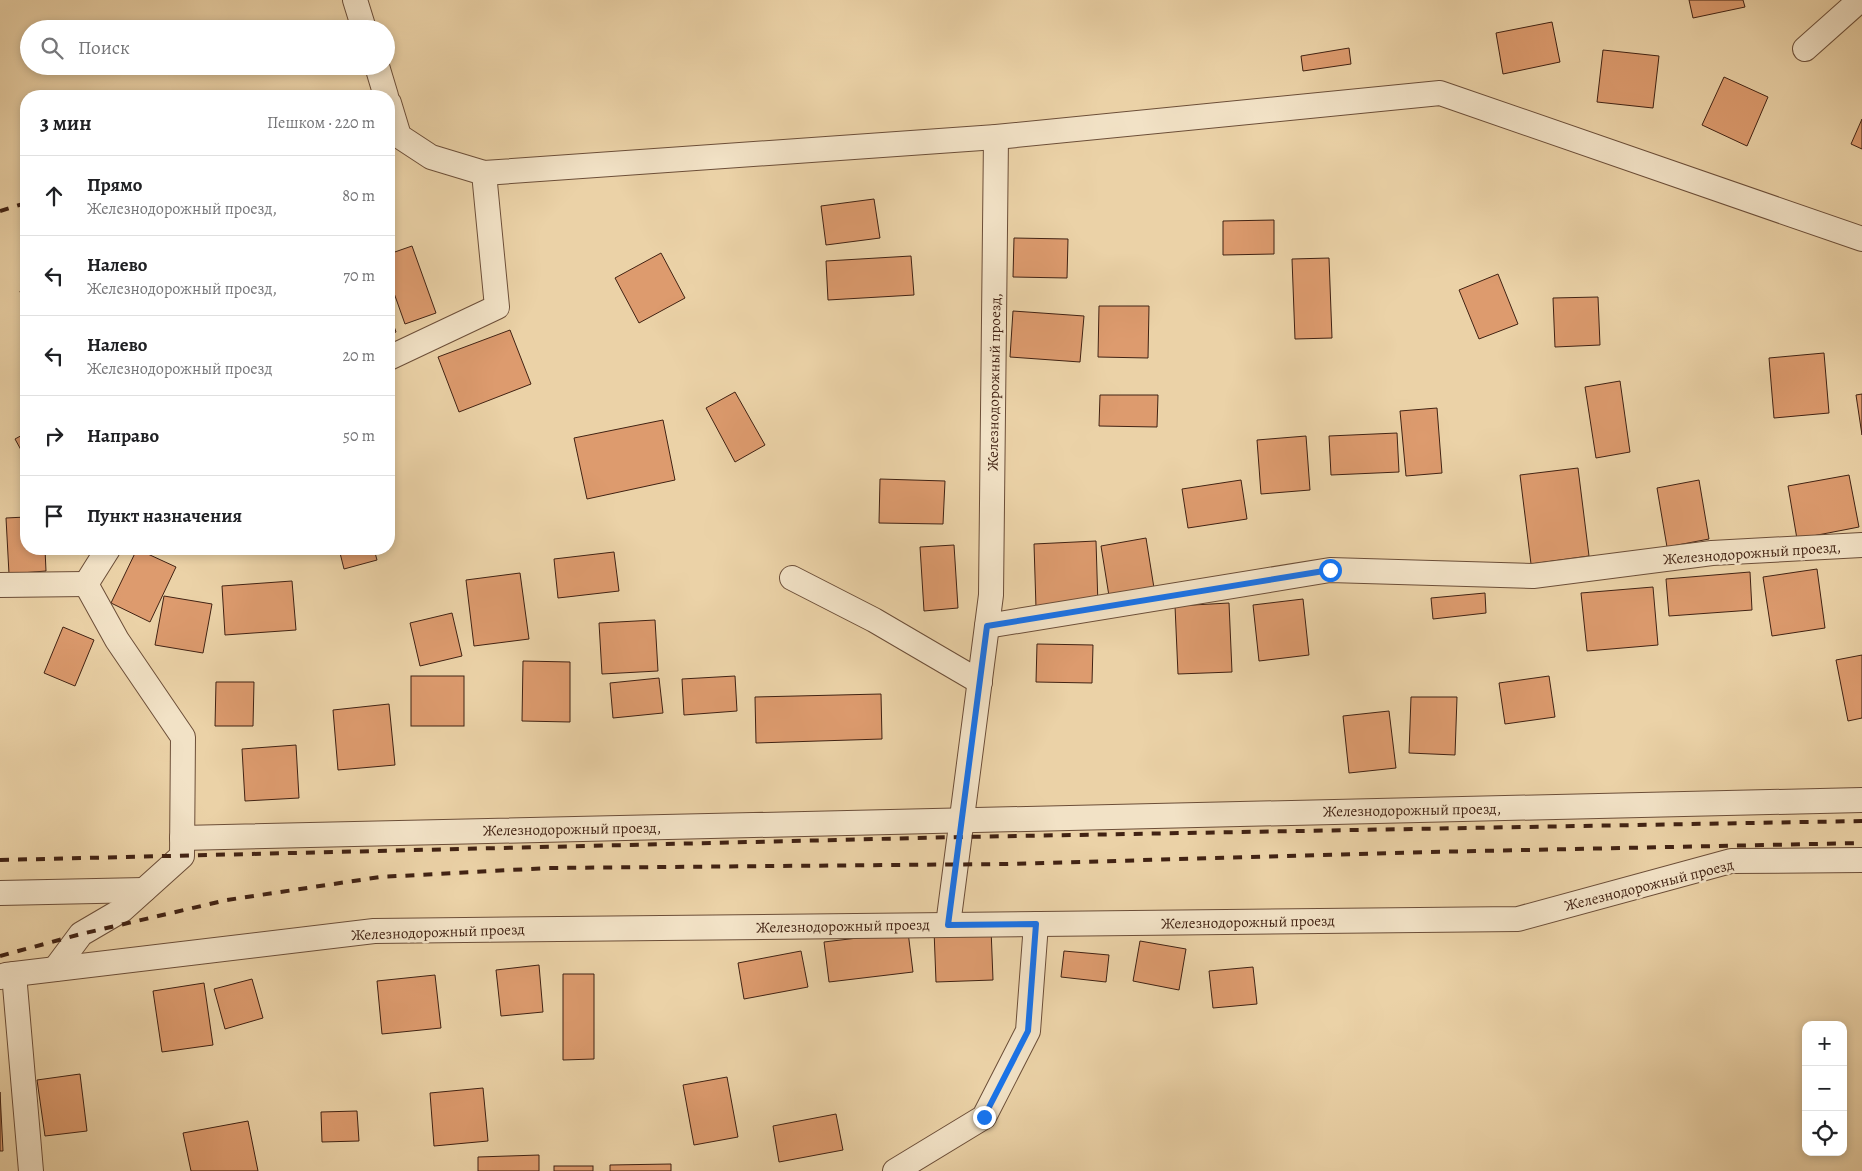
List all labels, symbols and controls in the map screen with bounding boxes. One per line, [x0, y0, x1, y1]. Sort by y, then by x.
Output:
search box [20, 20, 395, 75]
icon: search [38, 34, 66, 62]
text: Поиск [78, 35, 130, 61]
text: 3 мин [40, 109, 92, 137]
text: Пешком · 220 m [267, 112, 375, 134]
text: Прямо [87, 172, 142, 198]
icon: ahead [40, 182, 68, 210]
text: 80 m [342, 185, 375, 207]
text: Железнодорожный проезд, [87, 198, 277, 220]
text: Налево [87, 252, 147, 278]
icon: left [40, 262, 68, 290]
text: 70 m [343, 265, 375, 287]
text: Железнодорожный проезд, [87, 278, 277, 300]
street label: Железнодорожный проезд, [982, 293, 1006, 471]
text: Налево [87, 332, 147, 358]
icon: left [40, 342, 68, 370]
text: 20 m [342, 345, 375, 367]
text: Железнодорожный проезд [87, 358, 272, 380]
icon: right [40, 422, 68, 450]
text: Направо [87, 423, 159, 449]
text: 50 m [343, 425, 375, 447]
icon: arrive [40, 502, 68, 530]
text: Пункт назначения [87, 503, 242, 529]
street label: Железнодорожный проезд, [1662, 537, 1842, 569]
route start [1319, 559, 1342, 582]
street label: Железнодорожный проезд, [1323, 798, 1501, 822]
street label: Железнодорожный проезд, [483, 817, 661, 841]
street label: Железнодорожный проезд [1562, 854, 1736, 916]
street label: Железнодорожный проезд [1161, 910, 1335, 934]
street label: Железнодорожный проезд [756, 914, 930, 938]
street label: Железнодорожный проезд [351, 919, 525, 945]
map controls [1802, 1021, 1847, 1156]
button: + [1802, 1021, 1847, 1066]
button: − [1802, 1066, 1847, 1111]
route end [973, 1106, 996, 1129]
button: locate [1802, 1111, 1847, 1156]

